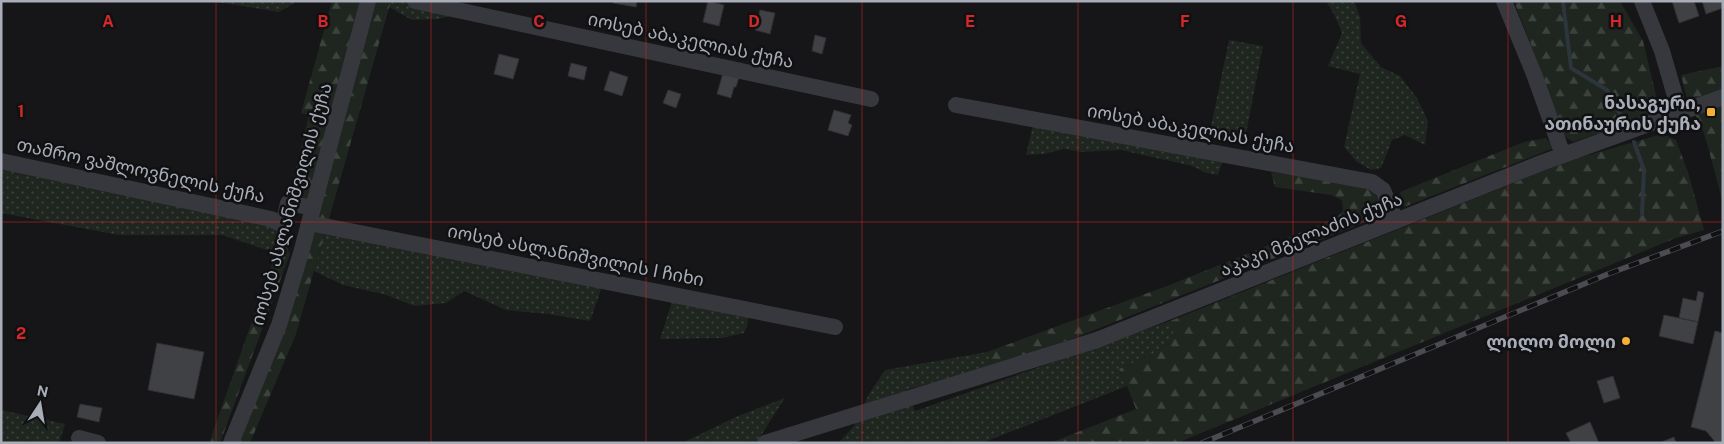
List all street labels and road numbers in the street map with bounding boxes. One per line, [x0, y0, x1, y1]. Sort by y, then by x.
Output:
street label: იოსებ აბაკელიას ქუჩა [586, 8, 796, 73]
street label: იოსებ ასლანიშვილის ქუჩა [246, 80, 337, 328]
street label: იოსებ აბაკელიას ქუჩა [1086, 99, 1296, 158]
street label: თამრო ვაშლოვნელის ქუჩა [15, 133, 267, 208]
street label: აკაკი მგელაძის ქუჩა [1217, 188, 1406, 281]
street label: იოსებ ასლანიშვილის I ჩიხი [446, 220, 706, 291]

